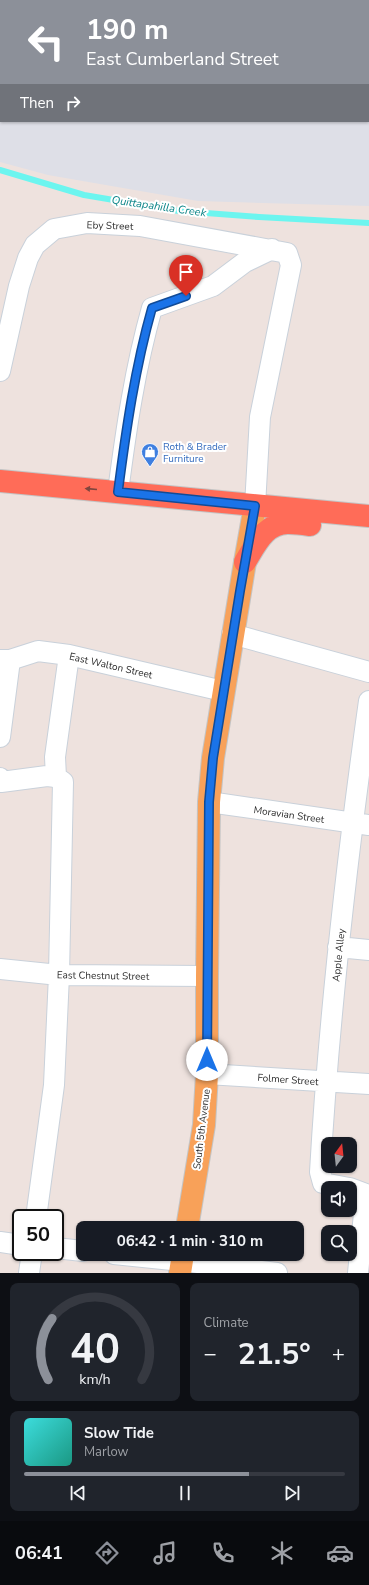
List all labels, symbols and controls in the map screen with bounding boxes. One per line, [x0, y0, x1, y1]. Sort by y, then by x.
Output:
text: 190 m [86, 11, 169, 49]
icon: left [20, 16, 72, 68]
text: East Cumberland Street [86, 47, 279, 71]
icon: right [62, 92, 84, 114]
text: Then [20, 93, 54, 113]
water label: Quittapahilla Creek [111, 192, 208, 221]
street label: Eby Street [86, 218, 134, 234]
pin [169, 255, 203, 296]
icon: arrive [175, 261, 197, 283]
place label: Roth & Brader Furniture [163, 440, 227, 466]
shop icon: Roth & Brader Furniture [140, 442, 160, 467]
one-way arrow [85, 486, 97, 493]
street label: East Walton Street [68, 650, 154, 682]
street label: Moravian Street [253, 803, 326, 827]
street label: Apple Alley [329, 927, 349, 982]
street label: East Chestnut Street [57, 968, 150, 984]
position arrow [186, 1039, 228, 1081]
street label: Folmer Street [257, 1071, 319, 1089]
street label: South 5th Avenue [190, 1088, 214, 1170]
north arrow [321, 1137, 357, 1173]
map controls [321, 1137, 357, 1261]
button: sound [321, 1181, 357, 1217]
speed limit sign: 50 [12, 1209, 64, 1261]
button: search [321, 1225, 357, 1261]
text: 06:42 · 1 min · 310 m [117, 1231, 263, 1251]
text: Climate [204, 1314, 249, 1332]
text: 40 [70, 1321, 120, 1378]
text: 21.5° [238, 1334, 311, 1375]
text: − [204, 1339, 217, 1369]
text: + [332, 1339, 345, 1369]
text: km/h [79, 1370, 110, 1389]
text: Slow Tide [84, 1423, 154, 1443]
text: Marlow [84, 1443, 129, 1461]
icon: previous [67, 1482, 89, 1504]
icon: pause [174, 1482, 196, 1504]
icon: next [281, 1482, 303, 1504]
icon: directions [93, 1539, 121, 1567]
icon: music [151, 1539, 179, 1567]
icon: phone [209, 1539, 237, 1567]
icon: climate [268, 1539, 296, 1567]
icon: car [326, 1539, 354, 1567]
text: 06:41 [15, 1541, 63, 1565]

